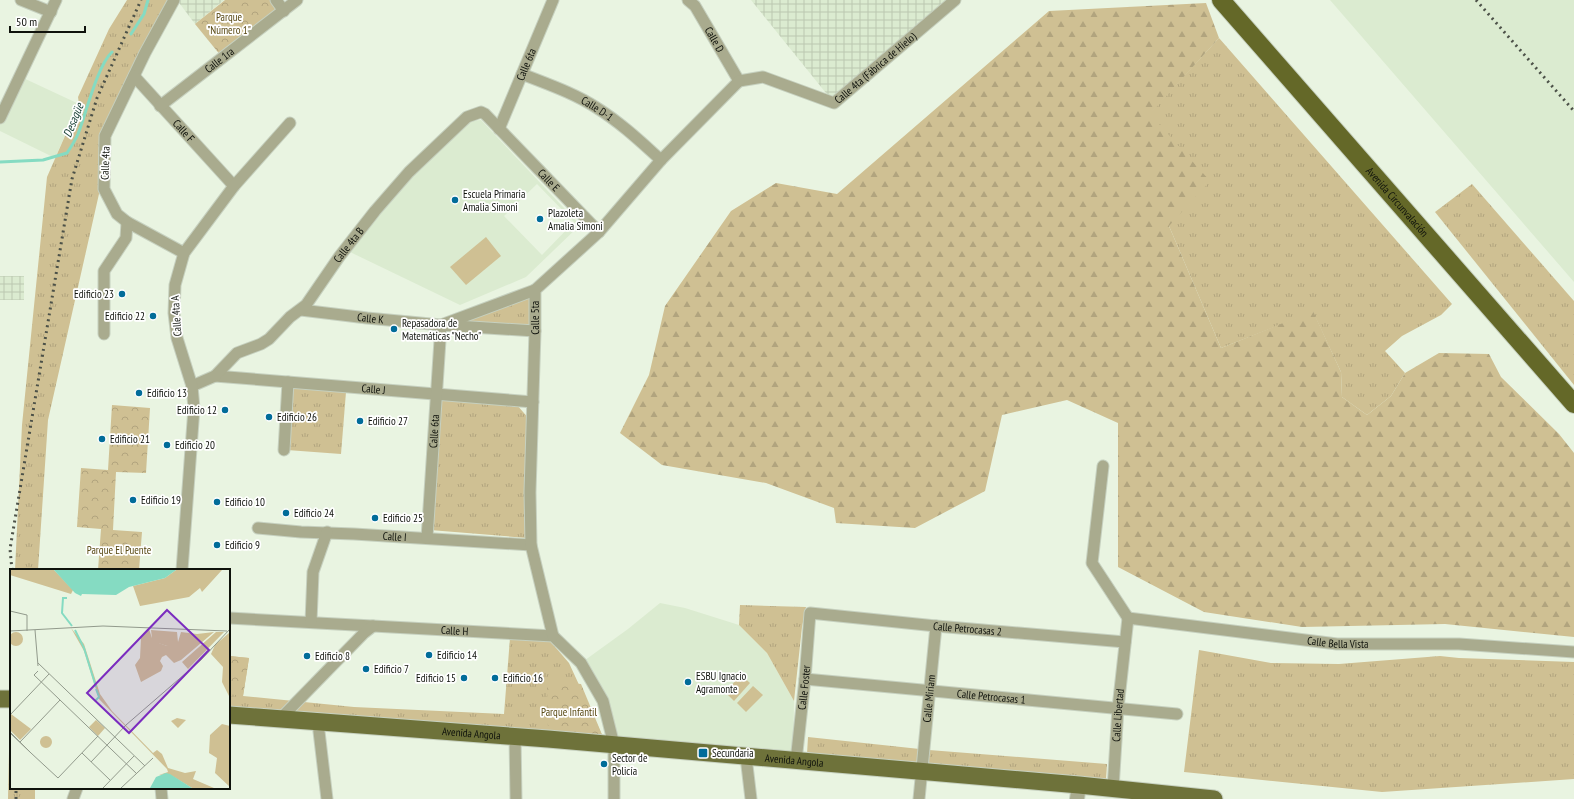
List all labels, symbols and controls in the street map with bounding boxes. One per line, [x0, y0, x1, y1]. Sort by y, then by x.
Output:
scale bar [10, 8, 85, 34]
park label: Parque "Número 1" [207, 10, 251, 37]
text: 50 m [16, 14, 37, 29]
street label: Calle D [702, 24, 728, 55]
street label: Calle 4ta (Fábrica de Hielo) [831, 29, 919, 107]
street label: Calle 1ra [202, 44, 237, 76]
street label: Calle 6ta [513, 46, 539, 83]
street label: Calle D-1 [579, 93, 616, 124]
water label: Desagüe [59, 100, 87, 139]
street label: Calle F [170, 116, 198, 145]
street label: Calle 4ta [97, 146, 113, 180]
street label: Avenida Circunvalación [1363, 164, 1432, 240]
street label: Calle E [535, 166, 563, 195]
place label: Escuela Primaria Amalia Simoni [463, 187, 525, 214]
marker: Escuela Primaria Amalia Simoni [450, 195, 460, 205]
place label: Plazoleta Amalia Simoni [548, 206, 603, 233]
marker: Plazoleta Amalia Simoni [535, 214, 545, 224]
street label: Calle 4ta B [330, 224, 367, 265]
place label: Edificio 23 [74, 287, 114, 301]
marker: Edificio 23 [117, 289, 127, 299]
street label: Calle 4ta A [168, 294, 184, 337]
street label: Calle 5ta [528, 301, 542, 335]
place label: Edificio 22 [105, 309, 145, 323]
street label: Calle K [356, 310, 385, 327]
marker: Edificio 22 [148, 311, 158, 321]
place label: Repasadora de Matemáticas "Necho" [402, 316, 481, 343]
marker: Repasadora de Matemáticas "Necho" [389, 324, 399, 334]
street label: Calle J [361, 381, 386, 397]
place label: Edificio 13 [147, 386, 187, 400]
marker: Edificio 13 [134, 388, 144, 398]
place label: Edificio 12 [177, 403, 217, 417]
marker: Edificio 12 [220, 405, 230, 415]
place label: Edificio 26 [277, 410, 317, 424]
marker: Edificio 26 [264, 412, 274, 422]
place label: Edificio 27 [368, 414, 408, 428]
street label: Calle 6ta [426, 414, 442, 449]
marker: Edificio 27 [355, 416, 365, 426]
place label: Edificio 21 [110, 432, 150, 446]
marker: Edificio 21 [97, 434, 107, 444]
place label: Edificio 20 [175, 438, 215, 452]
marker: Edificio 20 [162, 440, 172, 450]
place label: Edificio 19 [141, 493, 181, 507]
marker: Edificio 19 [128, 495, 138, 505]
place label: Edificio 10 [225, 495, 265, 509]
marker: Edificio 10 [212, 497, 222, 507]
place label: Edificio 24 [294, 506, 334, 520]
marker: Edificio 24 [281, 508, 291, 518]
place label: Edificio 25 [383, 511, 423, 525]
marker: Edificio 25 [370, 513, 380, 523]
street label: Calle I [382, 529, 407, 544]
place label: Edificio 9 [225, 538, 260, 552]
marker: Edificio 9 [212, 540, 222, 550]
park label: Parque El Puente [87, 543, 152, 557]
inset map [10, 569, 230, 789]
street label: Calle Petrocasas 2 [933, 619, 1002, 639]
street label: Calle H [441, 623, 469, 638]
street label: Calle Bella Vista [1306, 633, 1368, 651]
place label: Edificio 14 [437, 648, 477, 662]
place label: Edificio 8 [315, 649, 350, 663]
marker: Edificio 14 [424, 650, 434, 660]
marker: Edificio 8 [302, 651, 312, 661]
place label: Edificio 7 [374, 662, 409, 676]
marker: Edificio 7 [361, 664, 371, 674]
street label: Calle Foster [795, 665, 813, 711]
place label: ESBU Ignacio Agramonte [696, 669, 747, 696]
place label: Edificio 15 [416, 671, 456, 685]
place label: Edificio 16 [503, 671, 543, 685]
marker: Edificio 15 [459, 673, 469, 683]
marker: Edificio 16 [490, 673, 500, 683]
street label: Calle Miriam [920, 674, 938, 723]
marker: ESBU Ignacio Agramonte [683, 677, 693, 687]
street label: Calle Petrocasas 1 [956, 686, 1026, 707]
street label: Calle Libertad [1109, 688, 1127, 742]
park label: Parque Infantil [541, 705, 597, 719]
street label: Avenida Angola [442, 724, 501, 742]
place label: Secundaria [712, 746, 754, 760]
marker: Secundaria [697, 747, 709, 759]
place label: Sector de Policía [612, 751, 648, 778]
street label: Avenida Angola [764, 751, 824, 770]
marker: Sector de Policía [599, 759, 609, 769]

